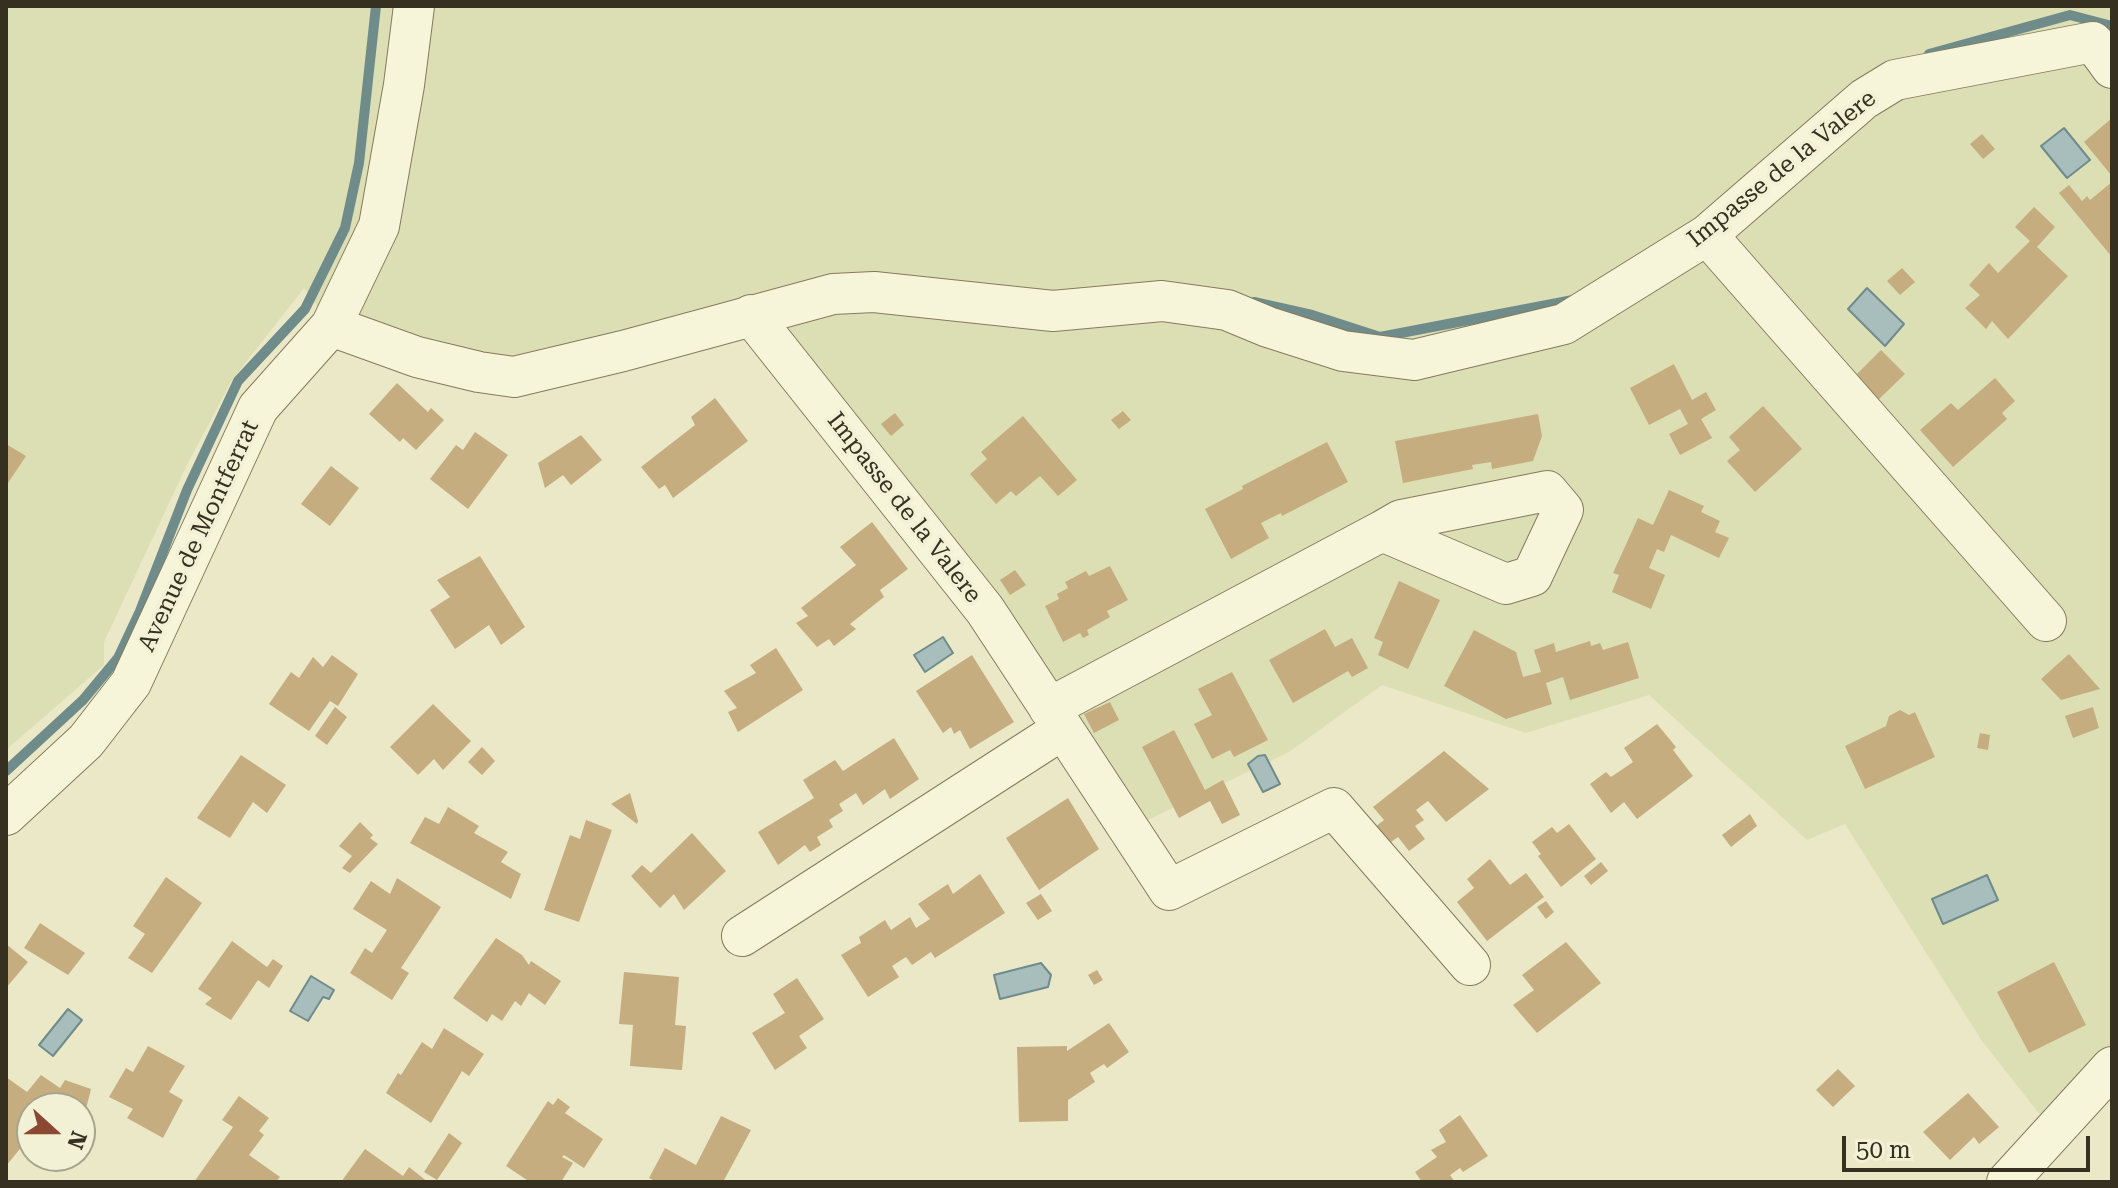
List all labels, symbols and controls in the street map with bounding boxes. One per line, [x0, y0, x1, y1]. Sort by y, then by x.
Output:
street label: Impasse de la Valere [1682, 84, 1882, 254]
street label: Impasse de la Valere [821, 407, 987, 609]
street label: Avenue de Montferrat [133, 416, 265, 656]
north arrow [16, 1092, 96, 1172]
scale bar [1846, 1120, 2094, 1170]
text: N [62, 1128, 92, 1152]
text: 50 m [1856, 1136, 1911, 1164]

